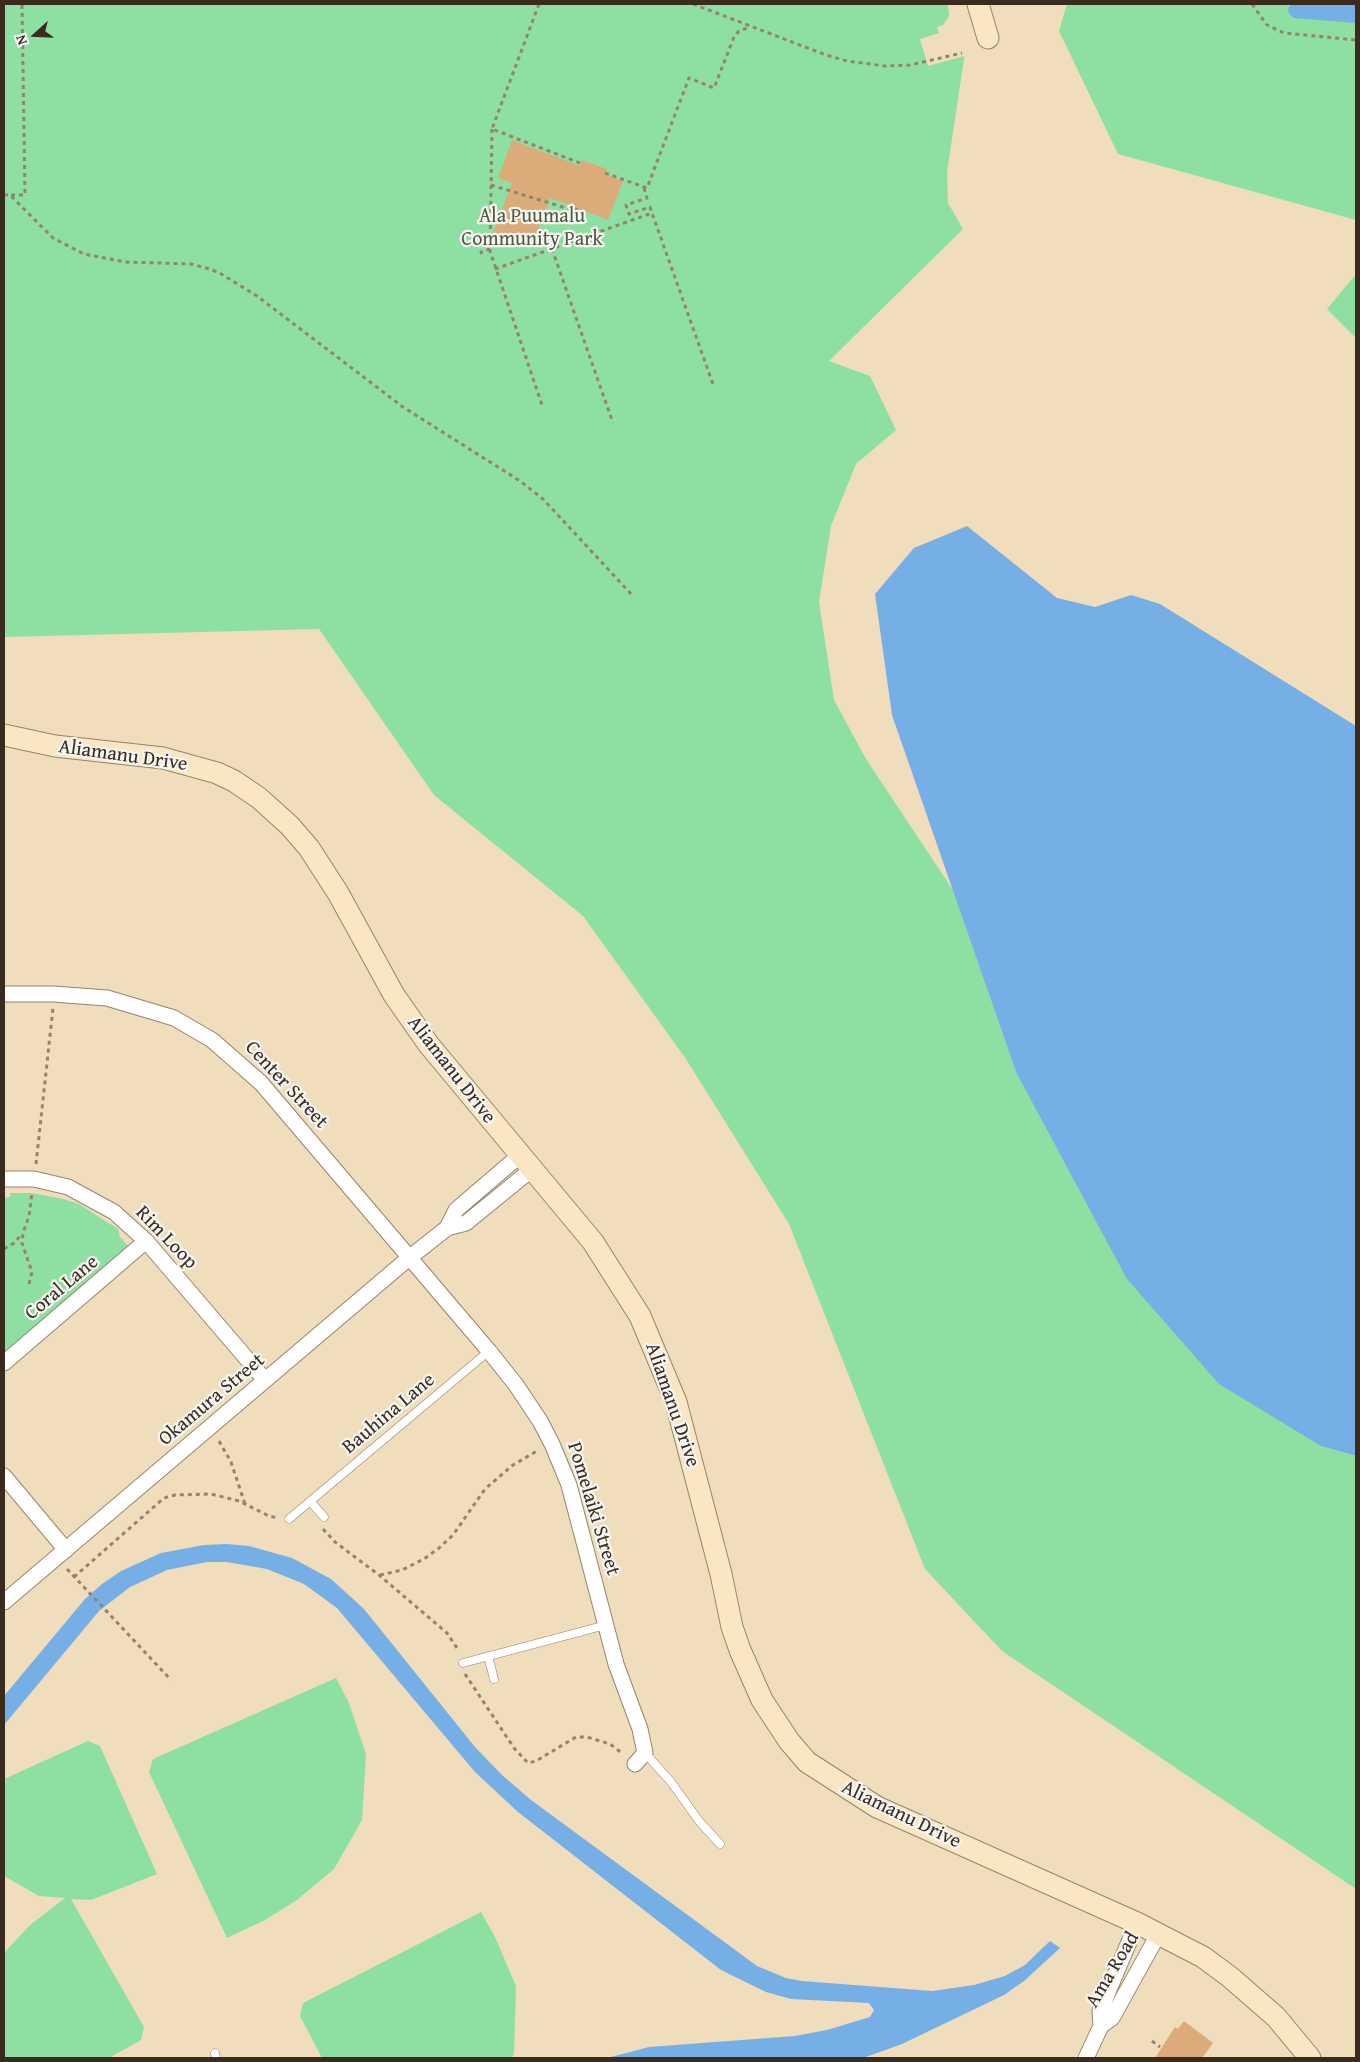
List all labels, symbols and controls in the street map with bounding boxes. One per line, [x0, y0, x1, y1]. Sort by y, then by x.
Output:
north arrow [10, 10, 60, 60]
text: N [10, 32, 32, 48]
park label: Ala Puumalu Community Park [461, 205, 603, 252]
street label: Aliamanu Drive [57, 735, 189, 777]
street label: Aliamanu Drive [402, 1011, 500, 1129]
street label: Center Street [239, 1036, 333, 1134]
street label: Rim Loop [130, 1201, 202, 1275]
street label: Coral Lane [20, 1250, 104, 1326]
street label: Aliamanu Drive [640, 1340, 704, 1470]
street label: Okamura Street [154, 1349, 270, 1451]
street label: Bauhina Lane [338, 1368, 440, 1460]
street label: Pomelaiki Street [561, 1439, 625, 1579]
street label: Aliamanu Drive [837, 1776, 965, 1854]
street label: Ama Road [1081, 1928, 1145, 2012]

